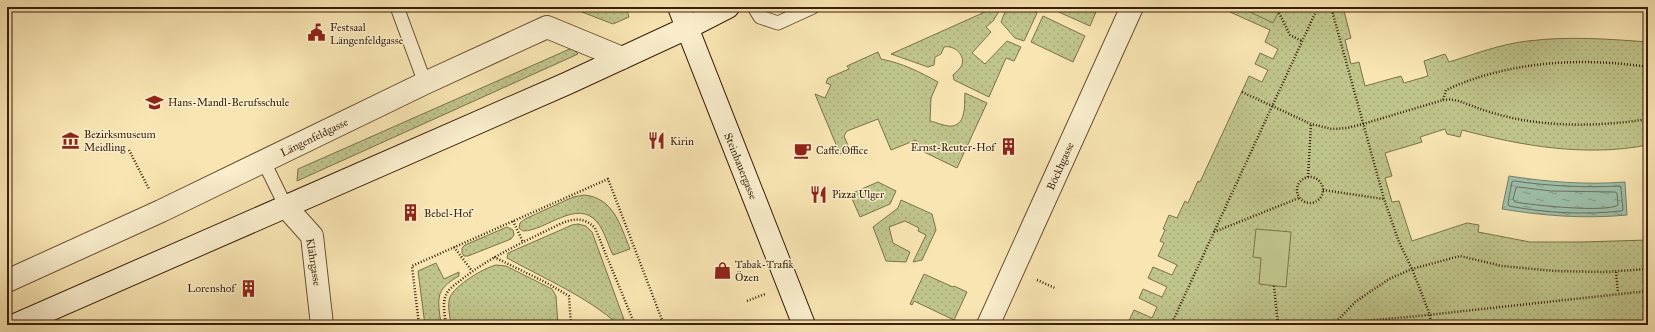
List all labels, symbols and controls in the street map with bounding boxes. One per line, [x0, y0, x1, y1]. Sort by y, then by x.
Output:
place label: Festsaal Längenfeldgasse [330, 21, 404, 47]
public building icon: Festsaal Längenfeldgasse [307, 23, 327, 43]
school or university icon: Hans-Mandl-Berufsschule [145, 92, 165, 112]
place label: Hans-Mandl-Berufsschule [168, 96, 290, 109]
street label: Längenfeldgasse [278, 115, 350, 159]
place label: Bezirksmuseum Meidling [84, 128, 157, 154]
museum icon: Bezirksmuseum Meidling [61, 130, 81, 150]
restaurant icon: Kirin [647, 131, 667, 151]
street label: Steinbauergasse [721, 131, 760, 202]
place label: Kirin [670, 135, 694, 148]
building icon: Ernst-Reuter-Hof [998, 137, 1018, 157]
cafe icon: Caffe Office [793, 140, 813, 160]
street label: Böckhgasse [1044, 140, 1077, 192]
place label: Ernst-Reuter-Hof [911, 141, 997, 154]
place label: Caffe Office [816, 144, 868, 157]
restaurant icon: Pizza Ulger [809, 184, 829, 204]
place label: Pizza Ulger [832, 188, 885, 201]
building icon: Bebel-Hof [401, 203, 421, 223]
place label: Bebel-Hof [424, 207, 474, 220]
street label: Klährgasse [303, 237, 324, 287]
place label: Tabak-Trafik Özen [735, 258, 795, 284]
shop icon: Tabak-Trafik Özen [712, 260, 732, 280]
building icon: Lorenshof [238, 278, 258, 298]
place label: Lorenshof [187, 282, 237, 295]

